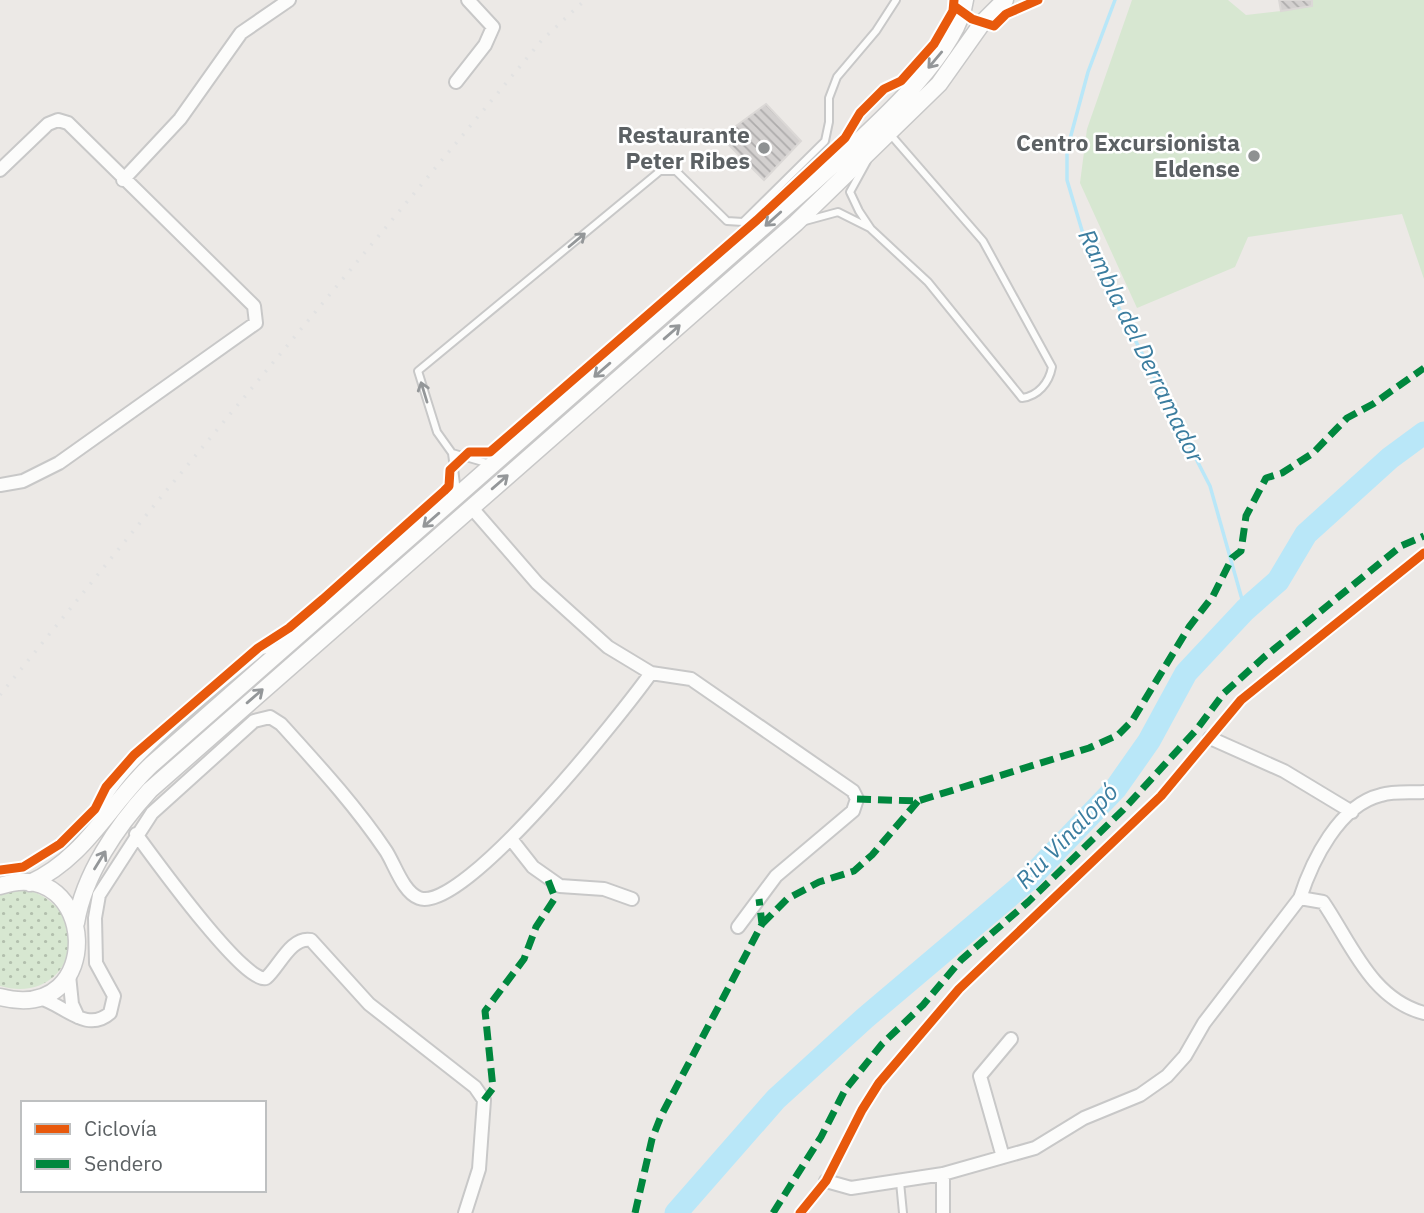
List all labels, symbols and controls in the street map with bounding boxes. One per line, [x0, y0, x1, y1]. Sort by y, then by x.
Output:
one-way arrow [927, 51, 943, 69]
place label: Restaurante Peter Ribes [617, 119, 750, 175]
place label: Centro Excursionista Eldense [1016, 127, 1240, 183]
marker: Restaurante Peter Ribes [756, 140, 772, 156]
marker: Centro Excursionista Eldense [1246, 148, 1262, 164]
one-way arrow [764, 211, 782, 227]
water label: Rambla del Derramador [1071, 223, 1213, 469]
one-way arrow [567, 232, 585, 248]
one-way arrow [663, 324, 681, 340]
one-way arrow [593, 362, 611, 378]
one-way arrow [417, 381, 430, 403]
one-way arrow [491, 474, 509, 490]
one-way arrow [423, 511, 440, 528]
one-way arrow [246, 688, 264, 704]
water label: Riu Vinalopó [1008, 776, 1125, 895]
one-way arrow [93, 851, 107, 871]
legend [21, 1101, 266, 1192]
text: Ciclovía [84, 1114, 157, 1142]
text: Sendero [84, 1149, 163, 1177]

